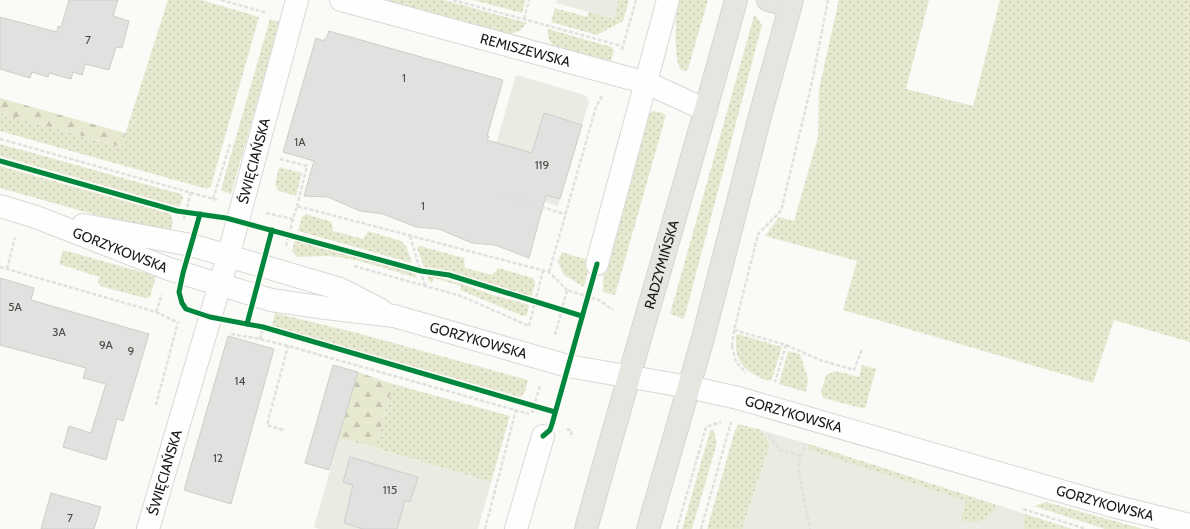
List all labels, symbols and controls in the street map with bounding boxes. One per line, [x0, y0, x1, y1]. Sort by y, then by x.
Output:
street label: REMISZEWSKA [478, 29, 573, 71]
house number: 7 [85, 32, 91, 47]
house number: 1 [402, 70, 406, 85]
street label: ŚWIĘCIAŃSKA [234, 116, 274, 206]
house number: 1A [294, 134, 306, 149]
house number: 119 [535, 157, 550, 172]
house number: 1 [421, 198, 425, 213]
street label: RADZYMIŃSKA [640, 218, 683, 311]
street label: GORZYKOWSKA [70, 223, 171, 277]
house number: 5A [8, 299, 23, 314]
street label: GORZYKOWSKA [428, 318, 530, 363]
house number: 3A [52, 324, 67, 339]
house number: 9A [99, 337, 114, 352]
house number: 9 [128, 343, 135, 358]
house number: 14 [235, 373, 245, 388]
street label: GORZYKOWSKA [743, 391, 845, 437]
street label: ŚWIĘCIAŃSKA [144, 427, 186, 517]
house number: 12 [213, 450, 223, 465]
street label: GORZYKOWSKA [1054, 481, 1156, 525]
house number: 115 [383, 482, 397, 497]
house number: 7 [67, 510, 73, 525]

